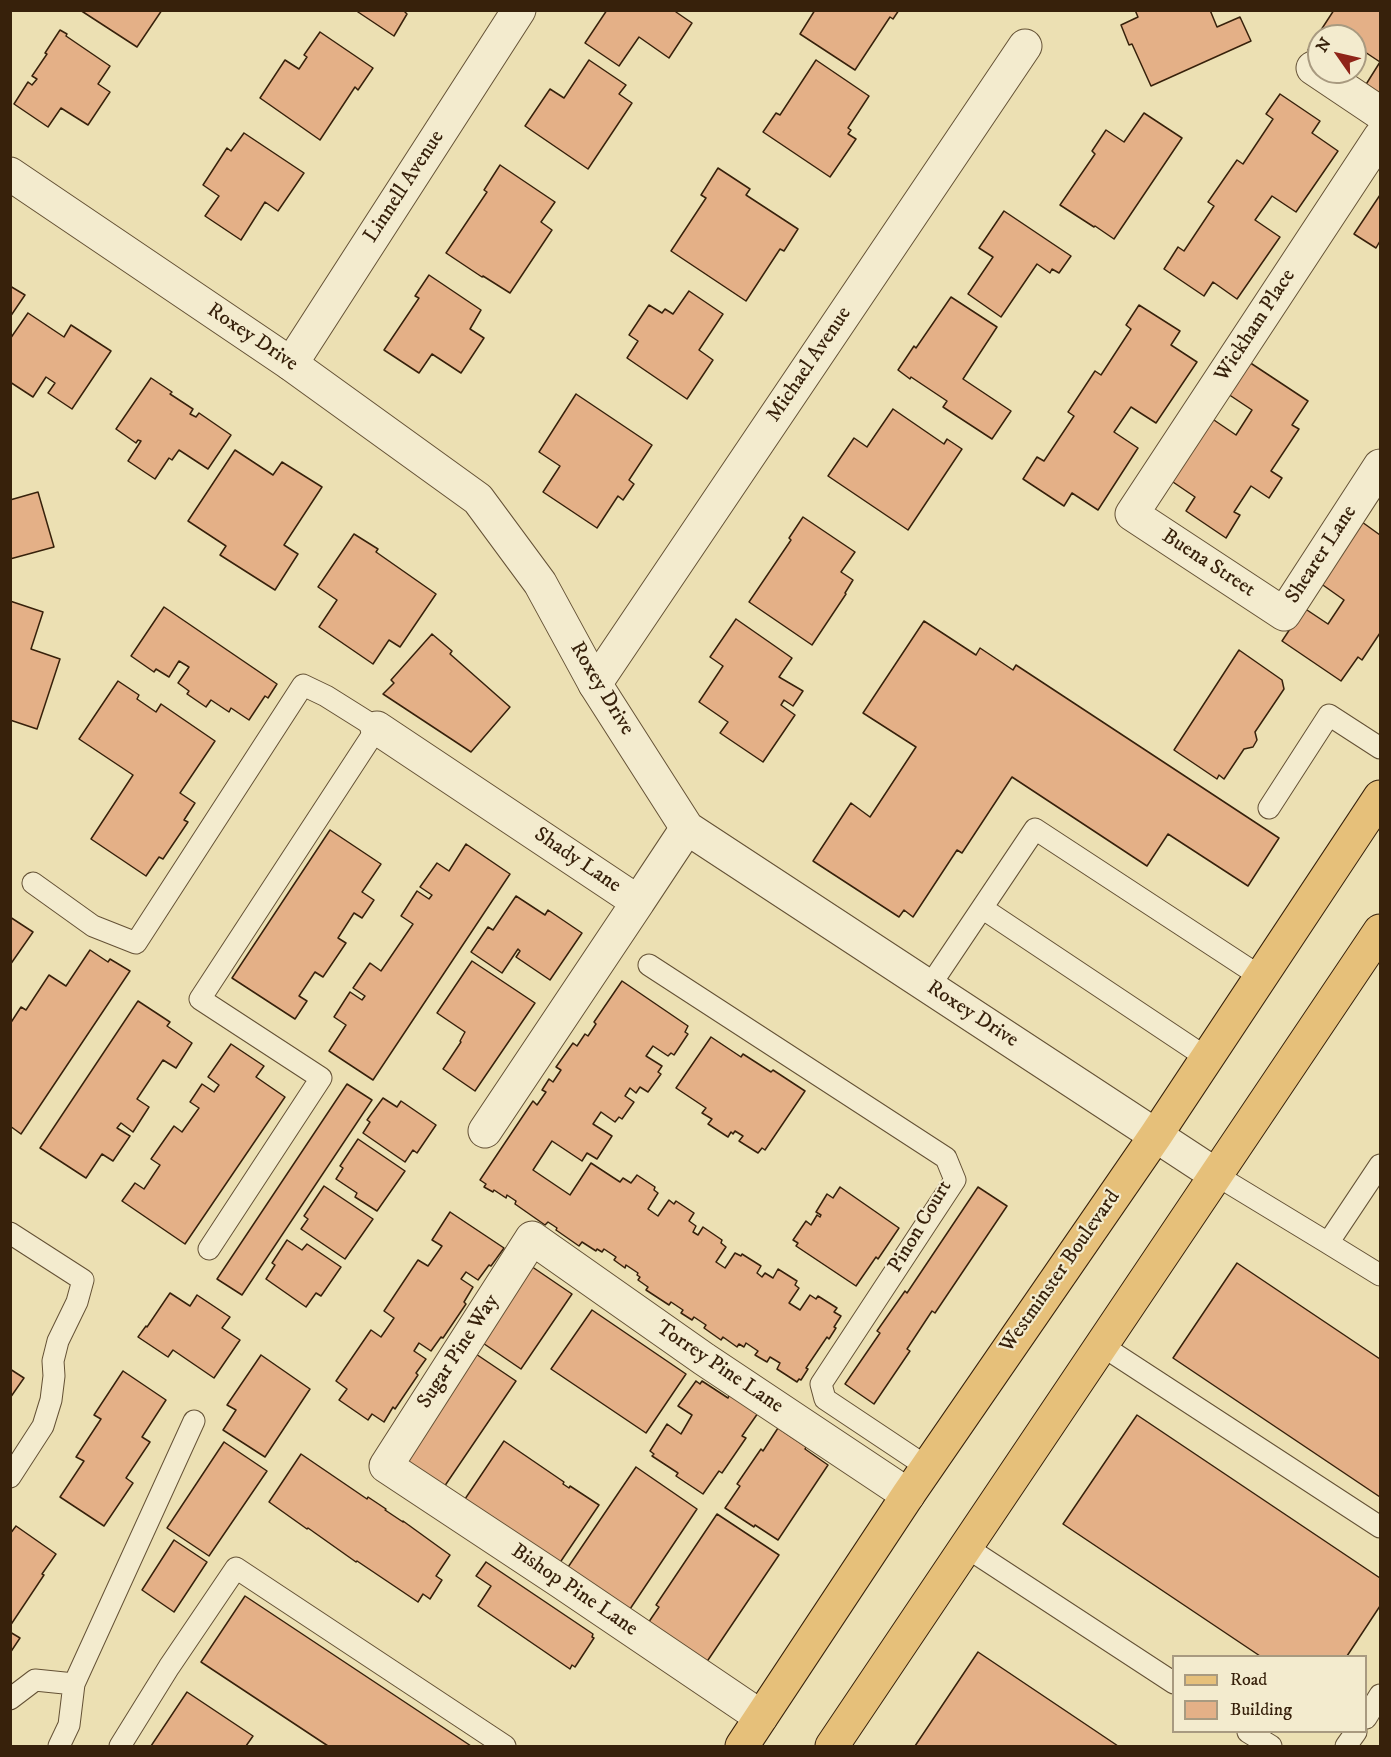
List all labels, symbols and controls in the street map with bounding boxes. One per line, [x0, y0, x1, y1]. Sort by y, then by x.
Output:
north arrow [1307, 24, 1367, 84]
text: N [1312, 34, 1336, 56]
street label: Linnell Avenue [359, 126, 451, 248]
street label: Wickham Place [1210, 265, 1302, 387]
street label: Roxey Drive [202, 298, 302, 378]
street label: Michael Avenue [762, 303, 858, 427]
street label: Shearer Lane [1281, 501, 1363, 609]
street label: Buena Street [1157, 525, 1259, 603]
street label: Roxey Drive [563, 638, 639, 740]
street label: Shady Lane [529, 823, 625, 899]
street label: Roxey Drive [921, 976, 1023, 1054]
street label: Pinon Court [884, 1176, 958, 1278]
street label: Westminster Boulevard [995, 1186, 1127, 1358]
street label: Sugar Pine Way [413, 1290, 505, 1414]
street label: Torrey Pine Lane [651, 1316, 787, 1420]
street label: Bishop Pine Lane [506, 1539, 642, 1643]
legend [1172, 1655, 1367, 1733]
text: Road [1230, 1669, 1267, 1691]
text: Building [1230, 1699, 1292, 1721]

